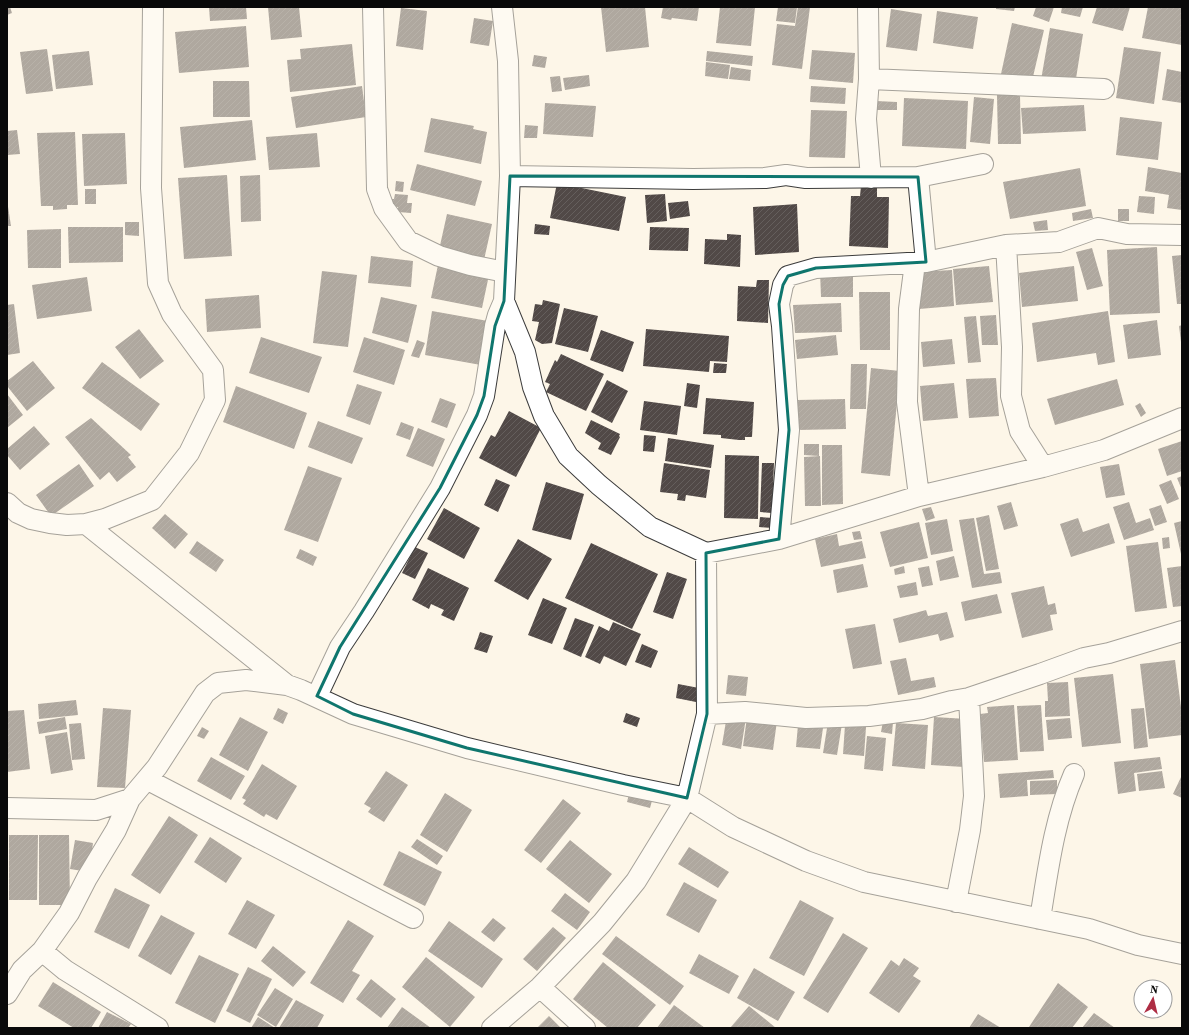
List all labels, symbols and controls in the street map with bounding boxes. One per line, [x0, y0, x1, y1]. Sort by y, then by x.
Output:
north arrow [1133, 979, 1173, 1019]
text: N [1149, 982, 1159, 998]

